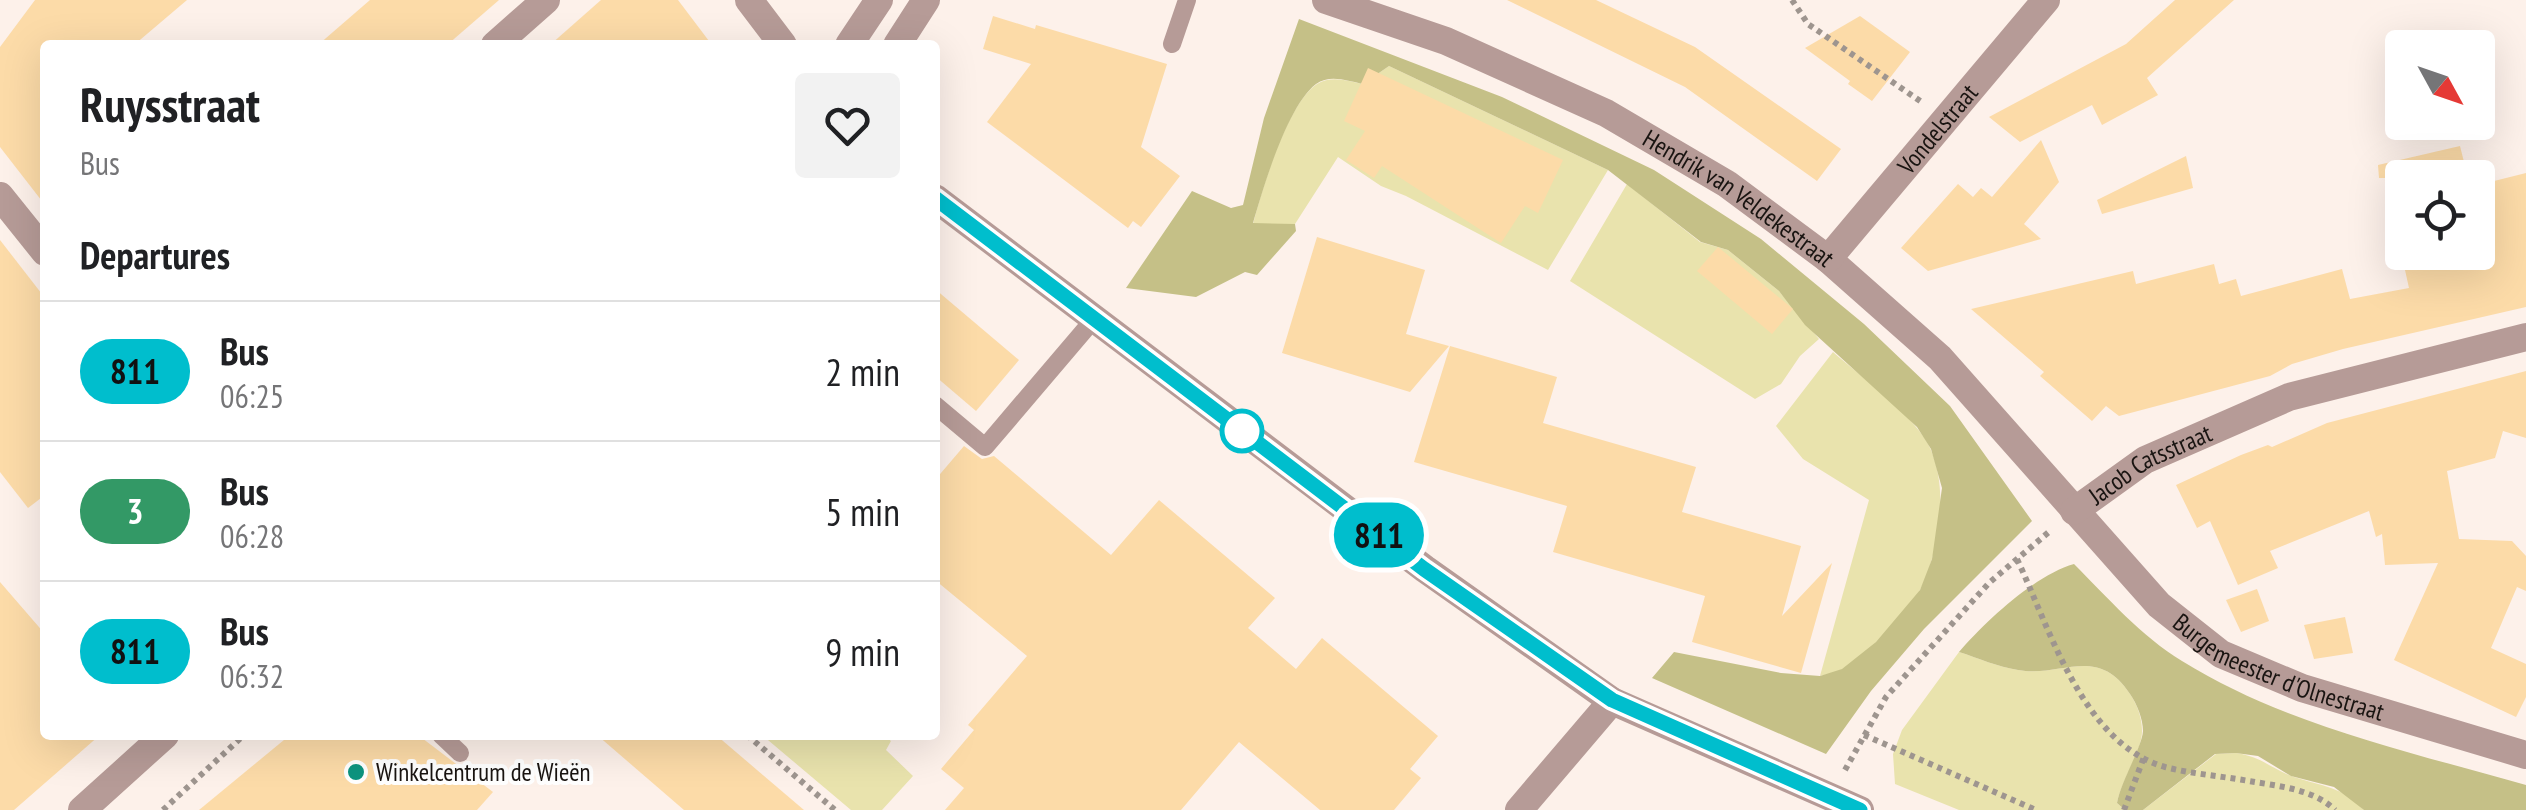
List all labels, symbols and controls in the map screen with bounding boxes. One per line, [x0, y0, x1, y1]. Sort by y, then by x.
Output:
north arrow [2385, 30, 2495, 140]
map controls [2385, 30, 2495, 270]
text: Ruysstraat [80, 73, 260, 135]
button: heart [795, 73, 900, 178]
street label: Vondelstraat [1890, 77, 1985, 181]
street label: Hendrik van Veldekestraat [1637, 122, 1841, 274]
text: Bus [80, 142, 120, 184]
button: locate [2385, 160, 2495, 270]
text: Departures [80, 230, 230, 279]
text: Bus [220, 326, 269, 375]
text: 2 min [825, 347, 900, 396]
text: 811 [110, 348, 160, 394]
text: 06:25 [220, 375, 284, 417]
unlabelled marker [1221, 410, 1263, 452]
street label: Jacob Catsstraat [2081, 417, 2217, 512]
text: Bus [220, 466, 269, 515]
text: 5 min [825, 487, 900, 536]
text: 3 [127, 488, 143, 534]
line badge: 811 [1322, 502, 1436, 568]
text: 811 [1354, 512, 1404, 558]
text: 06:28 [220, 515, 284, 557]
text: Bus [220, 606, 269, 655]
street label: Burgemeester d'Olnestraat [2167, 606, 2388, 728]
text: 9 min [825, 627, 900, 676]
text: 811 [110, 628, 160, 674]
text: 06:32 [220, 655, 284, 697]
place label: Winkelcentrum de Wieën [376, 756, 590, 788]
marker: Winkelcentrum de Wieën [345, 761, 367, 783]

